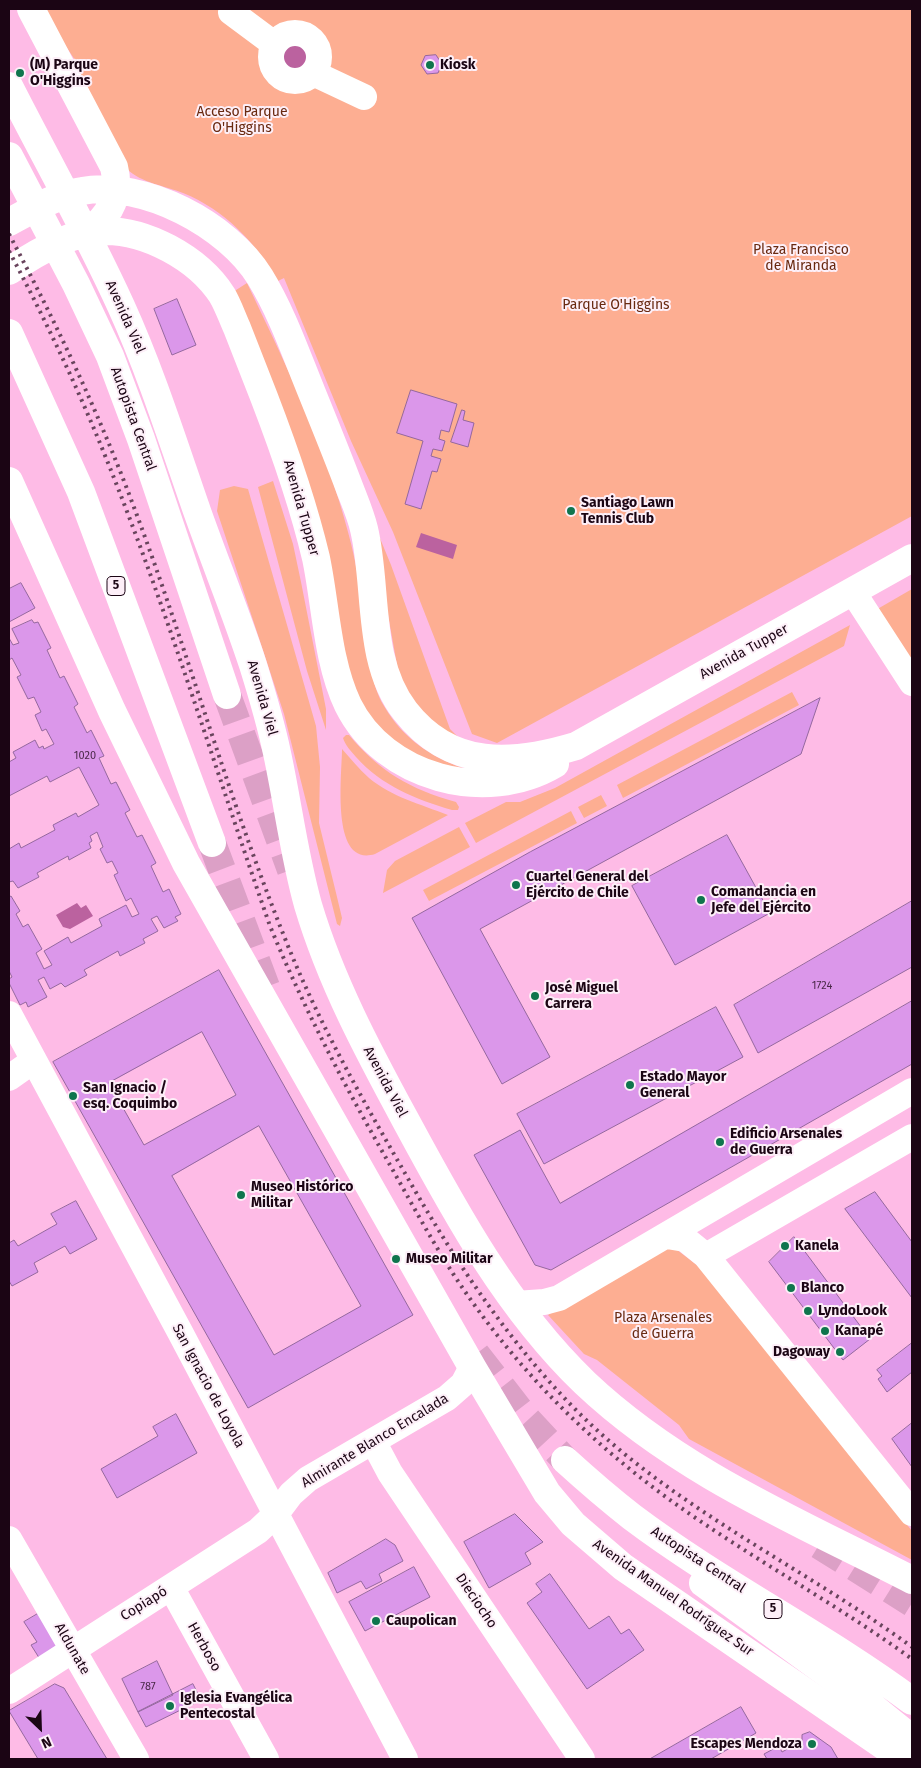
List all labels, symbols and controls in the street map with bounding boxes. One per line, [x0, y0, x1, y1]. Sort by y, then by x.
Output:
place label: (M) Parque O'Higgins [30, 57, 98, 90]
place label: Kiosk [440, 57, 475, 73]
marker: Kiosk [424, 59, 436, 71]
marker: (M) Parque O'Higgins [14, 67, 26, 79]
park label: Acceso Parque O'Higgins [196, 104, 288, 136]
park label: Plaza Francisco de Miranda [753, 242, 849, 274]
street label: Avenida Viel [102, 278, 148, 356]
park label: Parque O'Higgins [562, 297, 670, 313]
street label: Autopista Central [106, 365, 160, 473]
street label: Avenida Tupper [279, 458, 323, 558]
place label: Santiago Lawn Tennis Club [581, 495, 674, 528]
marker: Santiago Lawn Tennis Club [565, 505, 577, 517]
road number: 5 [107, 576, 125, 596]
street label: Avenida Tupper [697, 621, 791, 683]
street label: Avenida Viel [243, 658, 281, 738]
house number: 1020 [74, 749, 96, 763]
place label: Cuartel General del Ejército de Chile [526, 869, 648, 902]
marker: Cuartel General del Ejército de Chile [510, 879, 522, 891]
place label: Comandancia en Jefe del Ejército [711, 884, 816, 916]
marker: Comandancia en Jefe del Ejército [695, 894, 707, 906]
house number: 1724 [812, 979, 832, 993]
place label: José Miguel Carrera [545, 980, 618, 1012]
marker: José Miguel Carrera [529, 990, 541, 1002]
street label: Avenida Viel [359, 1044, 411, 1120]
place label: Estado Mayor General [640, 1069, 726, 1102]
marker: Estado Mayor General [624, 1079, 636, 1091]
place label: San Ignacio / esq. Coquimbo [83, 1080, 177, 1112]
marker: San Ignacio / esq. Coquimbo [67, 1090, 79, 1102]
place label: Edificio Arsenales de Guerra [730, 1126, 842, 1158]
marker: Edificio Arsenales de Guerra [714, 1136, 726, 1148]
place label: Museo Histórico Militar [251, 1179, 354, 1212]
marker: Museo Histórico Militar [235, 1189, 247, 1201]
place label: Kanela [795, 1238, 839, 1254]
marker: Kanela [779, 1240, 791, 1252]
place label: Museo Militar [406, 1251, 493, 1267]
marker: Museo Militar [390, 1253, 402, 1265]
place label: Blanco [801, 1280, 844, 1296]
marker: Blanco [785, 1282, 797, 1294]
place label: LyndoLook [818, 1303, 887, 1319]
marker: LyndoLook [802, 1305, 814, 1317]
park label: Plaza Arsenales de Guerra [614, 1310, 712, 1342]
street label: San Ignacio de Loyola [168, 1321, 248, 1451]
place label: Kanapé [835, 1323, 883, 1339]
marker: Kanapé [819, 1325, 831, 1337]
place label: Dagoway [773, 1344, 830, 1360]
marker: Dagoway [834, 1346, 846, 1358]
street label: Almirante Blanco Encalada [298, 1390, 452, 1492]
street label: Autopista Central [648, 1523, 748, 1597]
street label: Avenida Manuel Rodríguez Sur [589, 1536, 757, 1660]
street label: Dieciocho [452, 1570, 500, 1632]
street label: Copiapó [117, 1583, 171, 1625]
road number: 5 [764, 1600, 782, 1618]
place label: Caupolican [386, 1613, 457, 1629]
marker: Caupolican [370, 1615, 382, 1627]
street label: Herboso [184, 1619, 224, 1675]
street label: Aldunate [51, 1620, 93, 1678]
house number: 787 [140, 1680, 156, 1694]
place label: Iglesia Evangélica Pentecostal [180, 1690, 293, 1722]
marker: Iglesia Evangélica Pentecostal [164, 1700, 176, 1712]
north arrow [15, 1703, 65, 1753]
text: N [39, 1733, 54, 1752]
place label: Escapes Mendoza [690, 1736, 802, 1752]
marker: Escapes Mendoza [806, 1738, 818, 1750]

